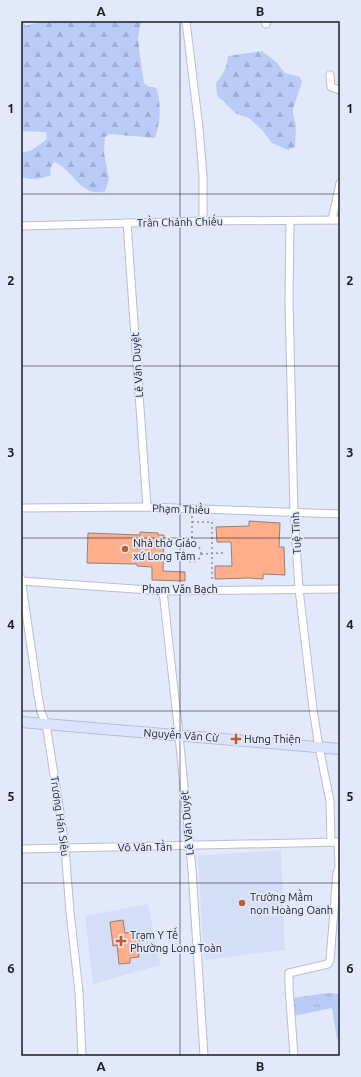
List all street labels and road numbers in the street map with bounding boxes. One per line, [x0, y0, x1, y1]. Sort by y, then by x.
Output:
street label: Trần Chánh Chiếu [137, 214, 223, 229]
street label: Lê Văn Duyệt [129, 331, 146, 398]
street label: Phạm Thiều [152, 500, 210, 517]
street label: Tuệ Tĩnh [289, 512, 304, 554]
street label: Phạm Văn Bạch [142, 583, 218, 596]
street label: Nguyễn Văn Cừ [143, 726, 219, 744]
street label: Trương Hán Siêu [48, 775, 72, 857]
street label: Lê Văn Duyệt [178, 789, 197, 856]
street label: Võ Văn Tần [118, 839, 172, 853]

